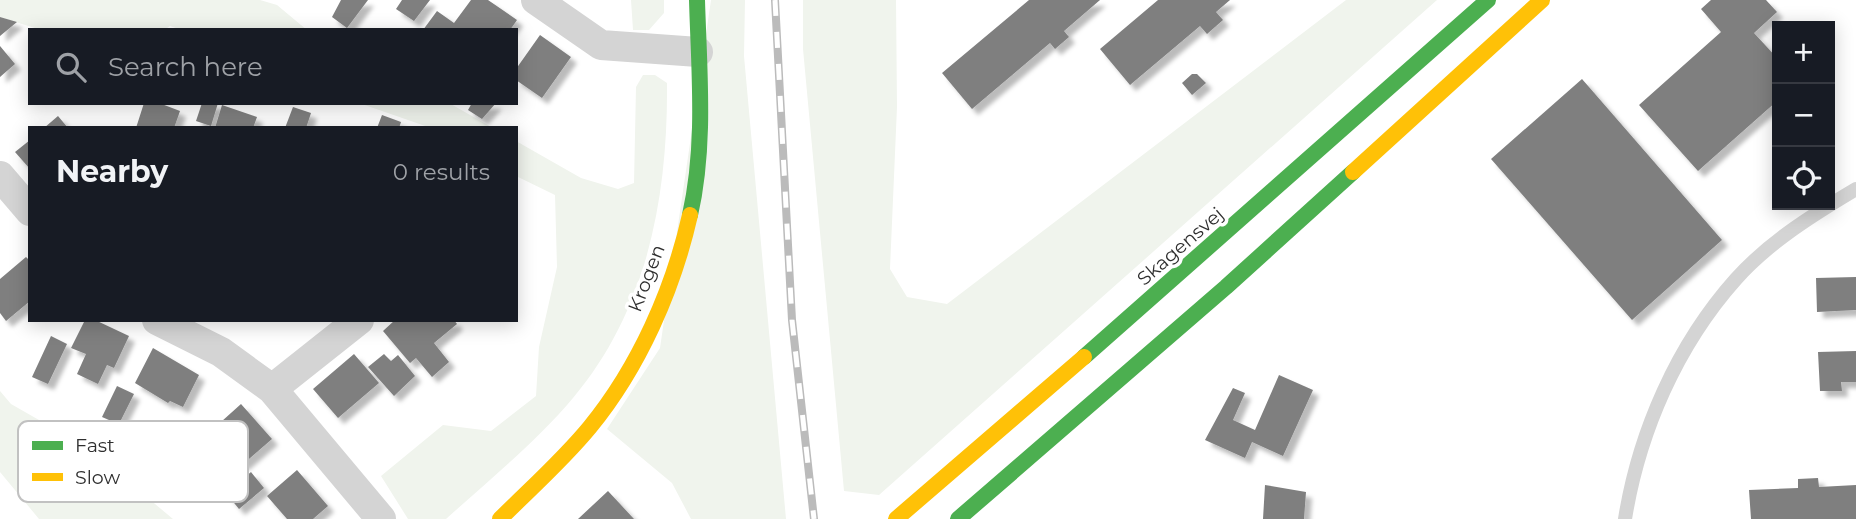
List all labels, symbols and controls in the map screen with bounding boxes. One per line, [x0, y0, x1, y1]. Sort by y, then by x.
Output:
map controls [1772, 21, 1835, 210]
button: + [1772, 21, 1835, 84]
search box [28, 28, 518, 105]
icon: search [52, 48, 90, 86]
text: Search here [108, 51, 263, 83]
button: − [1772, 84, 1835, 147]
button: locate [1772, 147, 1835, 210]
text: Nearby [56, 153, 168, 190]
text: 0 results [393, 158, 490, 186]
street label: Skagensvej [1132, 203, 1228, 290]
street label: Krogen [623, 241, 670, 315]
legend [18, 421, 248, 502]
text: Fast [75, 434, 115, 457]
text: Slow [75, 466, 120, 489]

